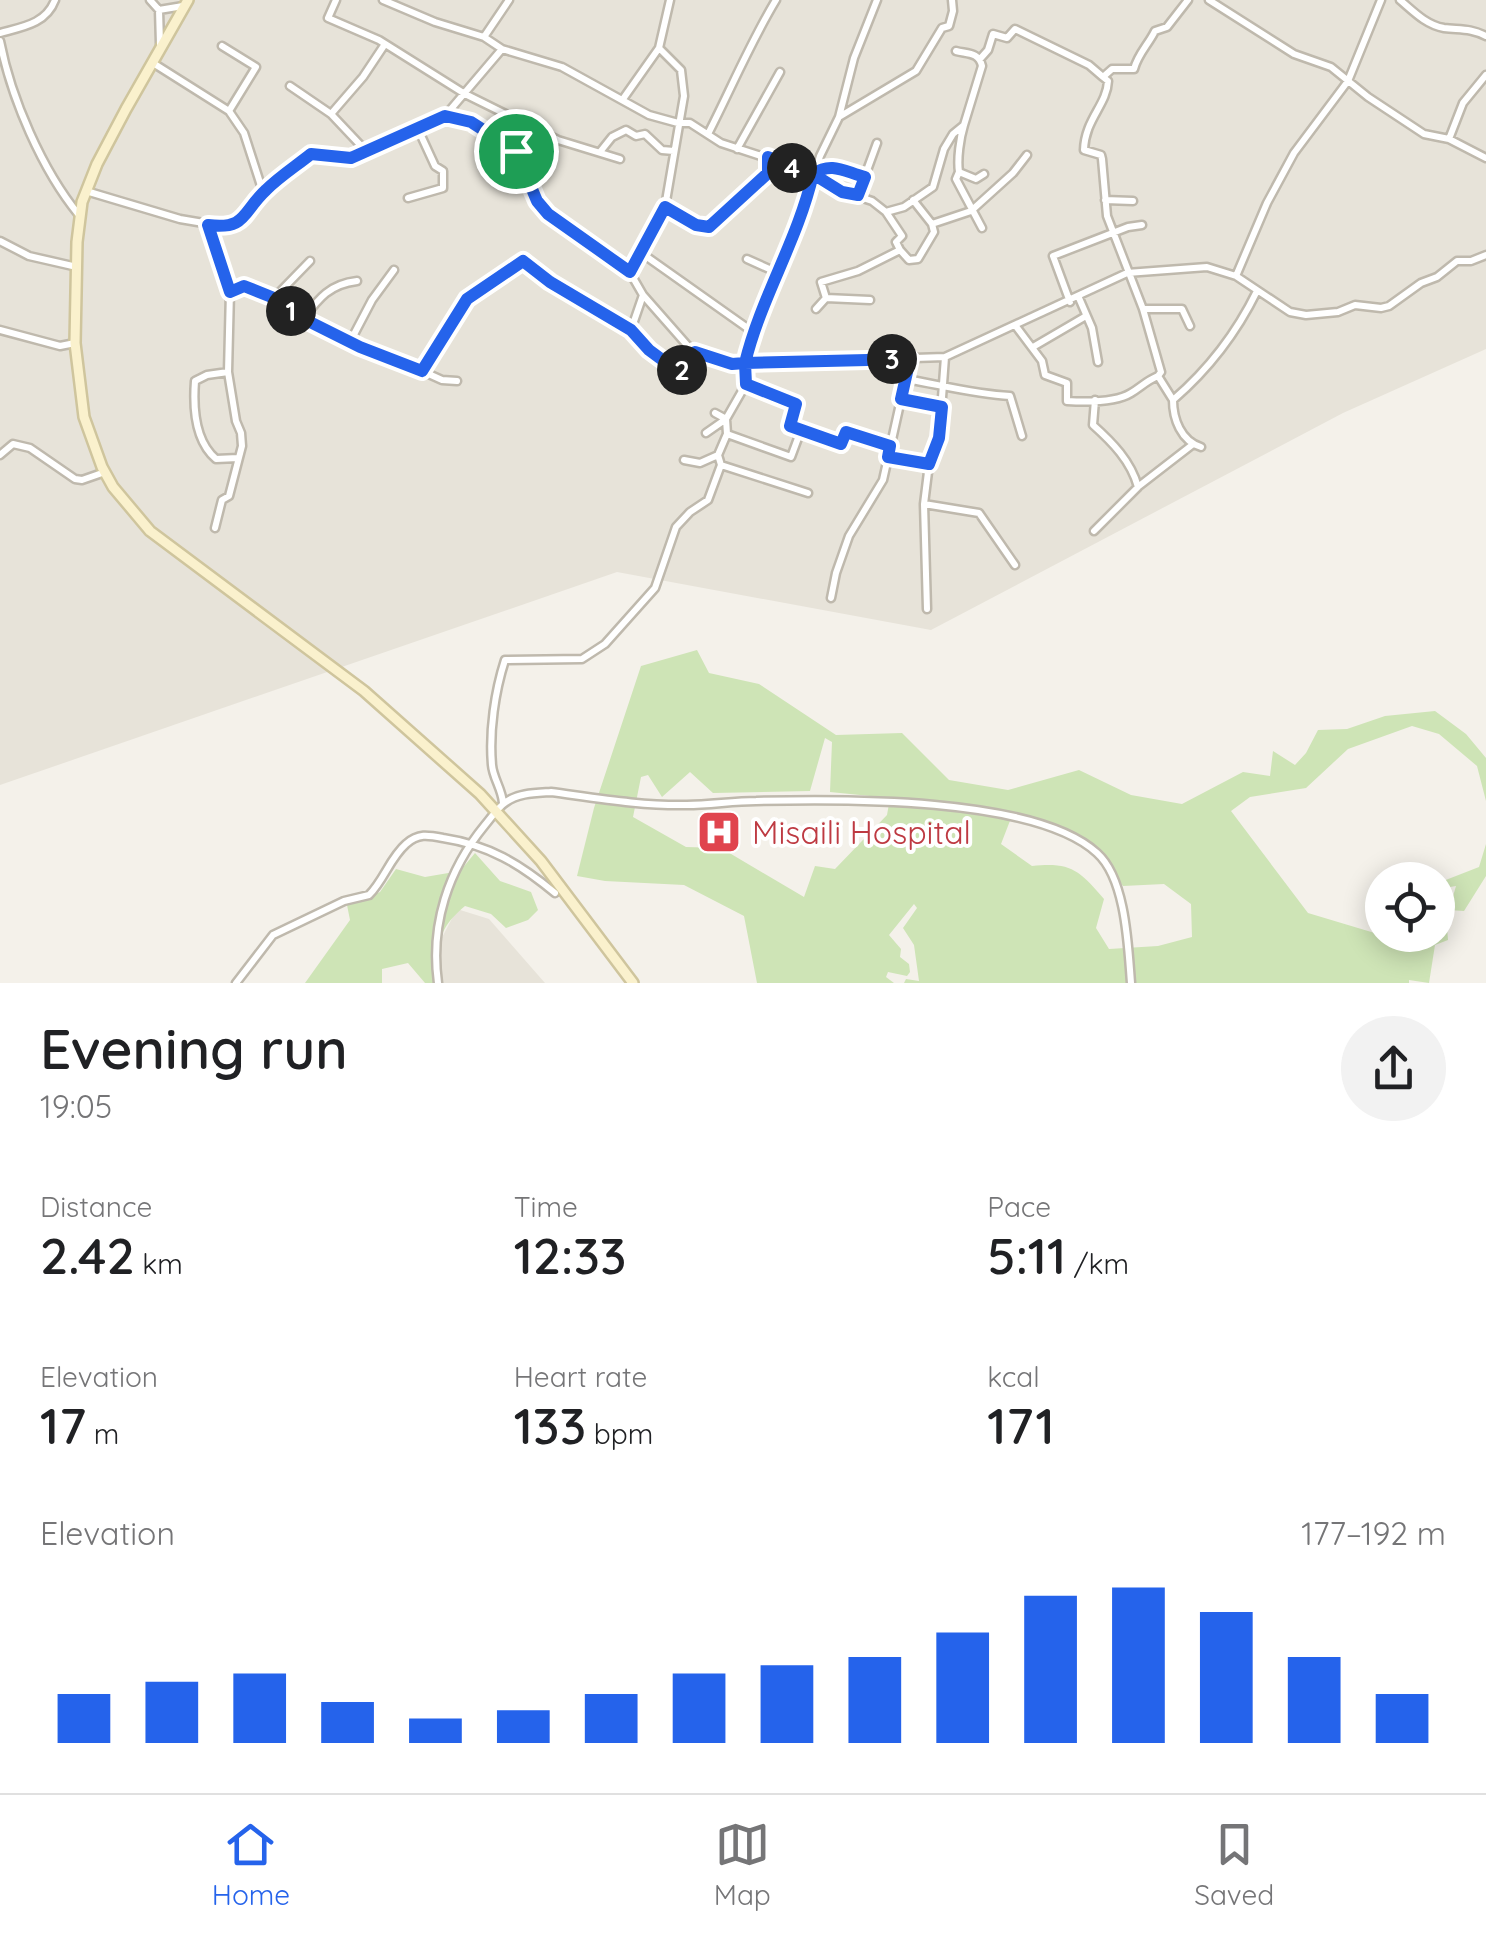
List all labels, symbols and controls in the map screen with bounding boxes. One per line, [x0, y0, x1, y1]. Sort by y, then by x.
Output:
pin [474, 109, 559, 194]
icon: arrive [489, 124, 544, 179]
pin: 4 [767, 143, 817, 193]
text: 4 [784, 150, 800, 185]
pin: 1 [266, 286, 316, 336]
text: 1 [286, 293, 296, 328]
pin: 3 [867, 334, 917, 384]
text: 3 [884, 341, 900, 376]
pin: 2 [657, 345, 707, 395]
text: 2 [674, 352, 690, 387]
hospital icon: Misaili Hospital [696, 809, 742, 855]
place label: Misaili Hospital [752, 812, 971, 852]
map controls [1365, 862, 1455, 952]
button: locate [1365, 862, 1455, 952]
text: Evening run [40, 1014, 348, 1083]
button: share [1341, 1016, 1446, 1121]
text: 19:05 [40, 1086, 112, 1126]
text: Distance [40, 1189, 152, 1224]
text: Time [514, 1189, 578, 1224]
text: Pace [987, 1189, 1051, 1224]
text: 2.42 [40, 1224, 135, 1287]
text: 12:33 [514, 1224, 627, 1287]
text: 5:11 [987, 1224, 1066, 1287]
text: km [135, 1246, 183, 1281]
text: /km [1066, 1246, 1129, 1281]
text: Elevation [40, 1359, 158, 1394]
text: Heart rate [514, 1359, 647, 1394]
text: kcal [987, 1359, 1040, 1394]
text: 17 [40, 1394, 86, 1457]
text: 133 [514, 1394, 586, 1457]
text: 171 [987, 1394, 1055, 1457]
text: m [86, 1416, 119, 1451]
text: bpm [586, 1416, 653, 1451]
text: Elevation [40, 1513, 175, 1553]
text: 177–192 m [1301, 1513, 1446, 1553]
tab: Home [212, 1817, 290, 1912]
tab: Map [714, 1817, 771, 1912]
tab: Saved [1194, 1817, 1274, 1912]

